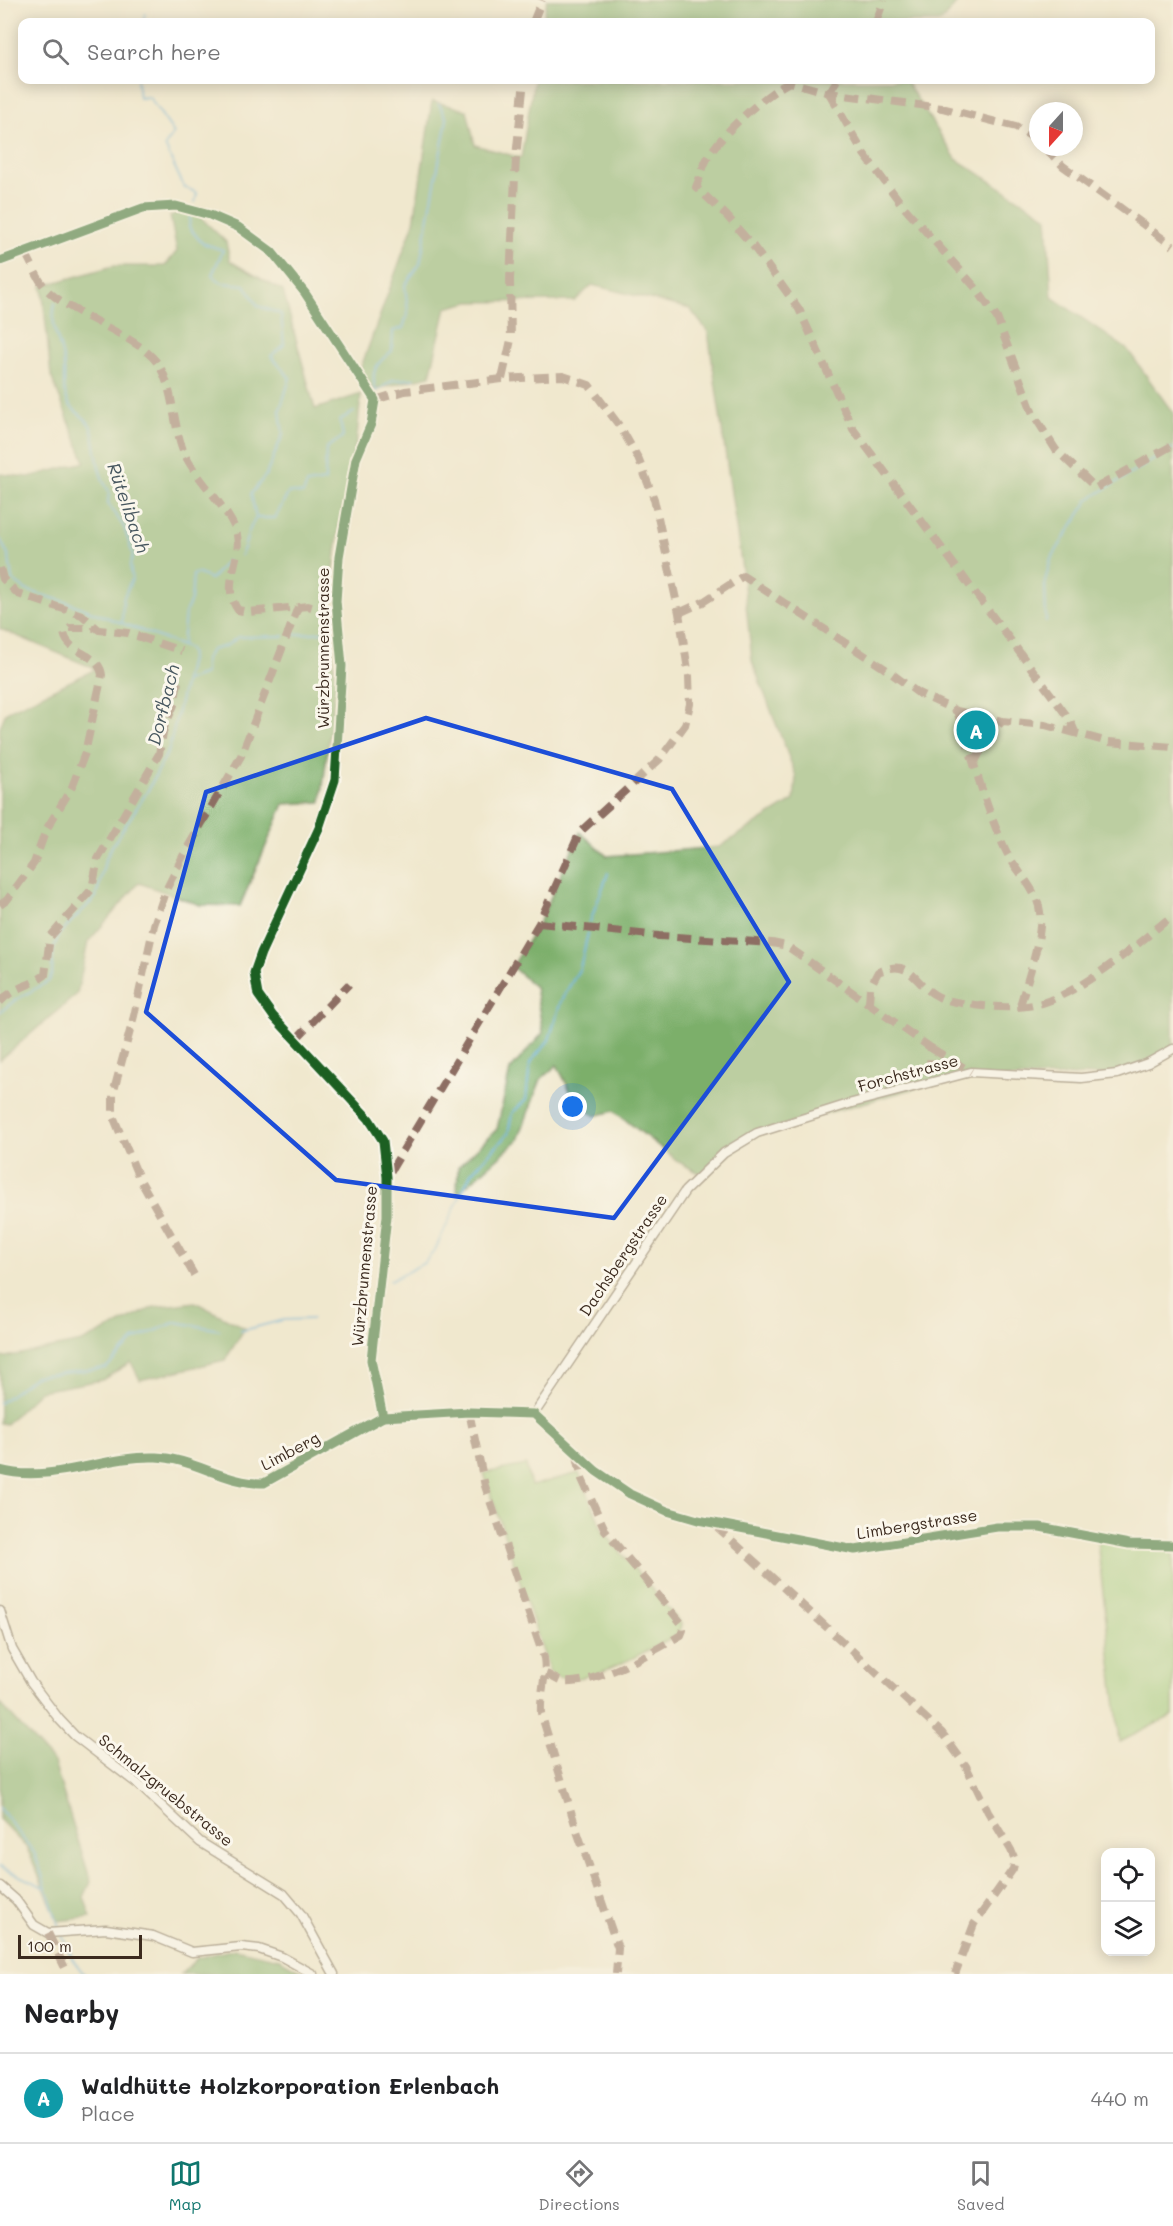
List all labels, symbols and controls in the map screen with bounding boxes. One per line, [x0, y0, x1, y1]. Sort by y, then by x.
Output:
search box [18, 18, 1155, 84]
icon: search [39, 35, 72, 68]
text: Search here [87, 37, 221, 66]
north arrow [1029, 102, 1083, 156]
water label: Rütelibach [102, 459, 156, 556]
street label: Würzbrunnenstrasse [312, 567, 333, 729]
water label: Dorfbach [141, 662, 185, 748]
pin: A [956, 708, 996, 752]
street label: Forchstrasse [855, 1049, 960, 1096]
your location [558, 1092, 587, 1121]
street label: Würzbrunnenstrasse [346, 1185, 381, 1347]
street label: Dachsbergstrasse [574, 1190, 671, 1320]
street label: Limberg [257, 1426, 323, 1475]
street label: Limbergstrasse [855, 1504, 979, 1543]
street label: Schmalzgruebstrasse [95, 1729, 238, 1850]
map controls [1101, 1848, 1155, 1956]
button: locate [1101, 1848, 1155, 1902]
button: layers [1101, 1902, 1155, 1956]
scale bar [18, 1932, 142, 1960]
text: 100 m [27, 1935, 72, 1956]
text: Nearby [24, 1996, 119, 2030]
text: Waldhütte Holzkorporation Erlenbach [81, 2071, 499, 2100]
text: A [37, 2085, 50, 2111]
text: 440 m [1091, 2085, 1149, 2111]
text: Place [81, 2100, 135, 2126]
tab: Map [169, 2157, 202, 2214]
tab: Directions [539, 2157, 620, 2214]
tab: Saved [957, 2157, 1004, 2214]

